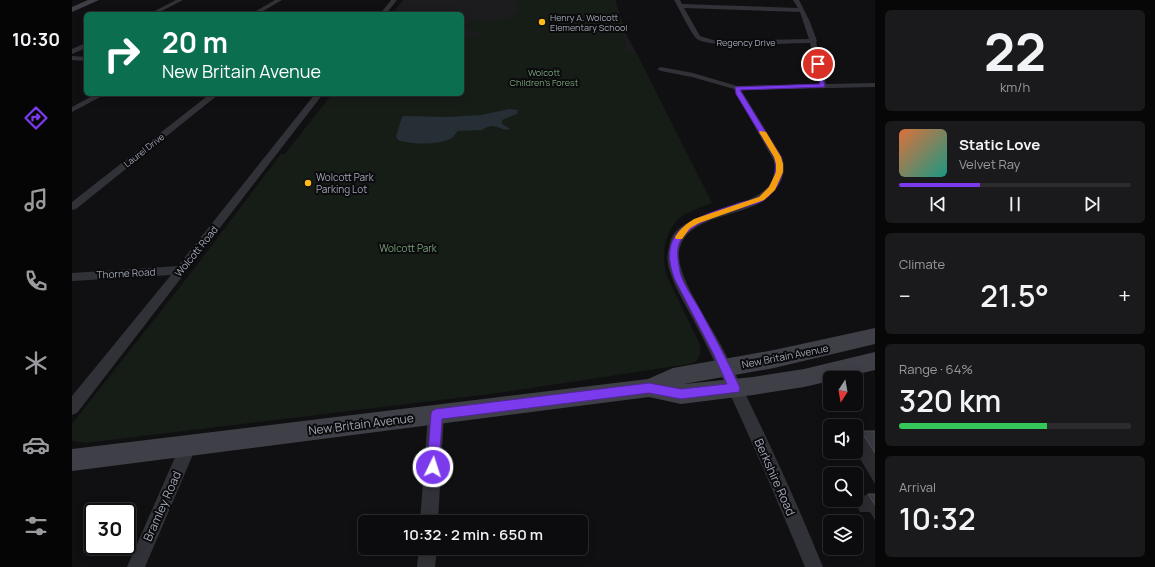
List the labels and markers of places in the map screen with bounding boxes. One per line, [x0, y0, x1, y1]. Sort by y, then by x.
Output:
place label: Henry A. Wolcott Elementary School [550, 11, 627, 34]
marker: Henry A. Wolcott Elementary School [537, 17, 547, 27]
pin [801, 47, 835, 81]
place label: Wolcott Park Parking Lot [316, 170, 375, 196]
marker: Wolcott Park Parking Lot [303, 178, 313, 188]

